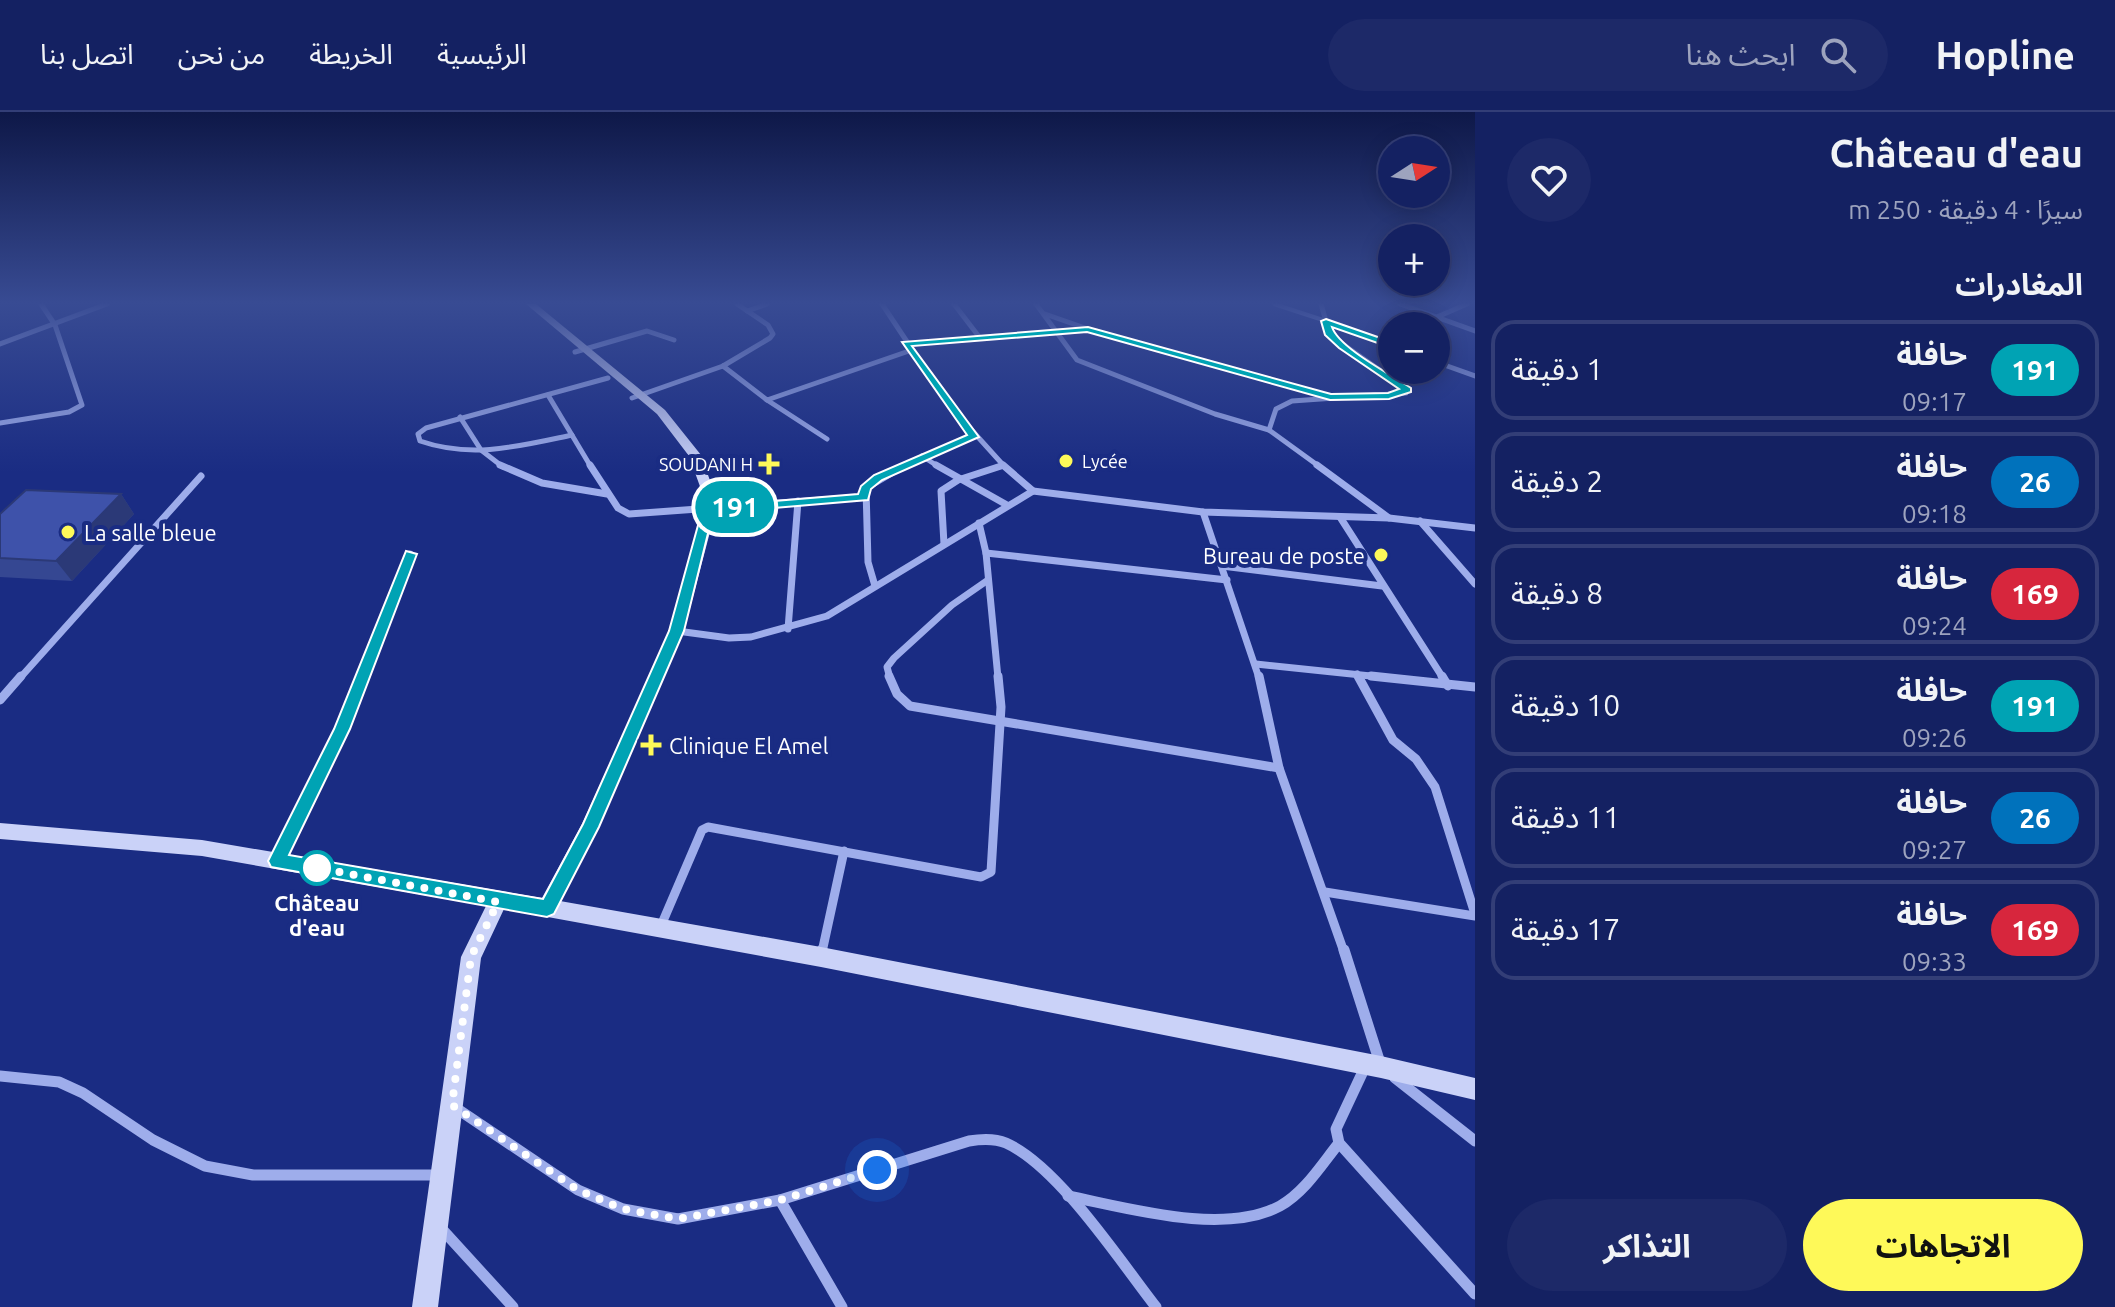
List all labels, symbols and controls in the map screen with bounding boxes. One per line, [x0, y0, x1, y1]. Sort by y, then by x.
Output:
search box [1328, 19, 1888, 91]
icon: search [1816, 33, 1860, 77]
text: Hopline [1936, 34, 2075, 76]
text: ابحث هنا [1685, 37, 1796, 71]
text: اتصل بنا [40, 38, 134, 69]
text: من نحن [178, 38, 265, 69]
text: الخريطة [309, 38, 393, 69]
text: الرئيسية [437, 38, 527, 69]
text: Château d'eau [1829, 132, 2083, 174]
north arrow [1378, 136, 1450, 208]
map controls [1378, 136, 1450, 384]
button: heart [1507, 138, 1591, 222]
text: سيرًا · 4 دقيقة · 250 m [1848, 195, 2083, 224]
button: + [1378, 224, 1450, 296]
text: المغادرات [1955, 267, 2083, 301]
button: − [1378, 312, 1450, 384]
text: حافلة [1896, 337, 1967, 371]
text: 1 دقيقة [1511, 352, 1603, 386]
text: 191 [2011, 354, 2059, 385]
text: 09:17 [1902, 387, 1967, 416]
text: حافلة [1896, 449, 1967, 483]
place label: Lycée [1082, 451, 1128, 471]
marker: Lycée [1057, 452, 1075, 470]
place label: SOUDANI H [659, 454, 753, 474]
marker: SOUDANI H [760, 455, 778, 473]
text: 2 دقيقة [1511, 464, 1603, 498]
text: 26 [2019, 466, 2051, 497]
line badge: 191 [689, 481, 781, 533]
text: 191 [711, 491, 759, 522]
text: 09:18 [1902, 499, 1967, 528]
place label: La salle bleue [84, 520, 217, 545]
marker: La salle bleue [59, 523, 77, 541]
place label: Bureau de poste [1203, 543, 1365, 568]
marker: Bureau de poste [1372, 546, 1390, 564]
text: حافلة [1896, 561, 1967, 595]
text: 8 دقيقة [1511, 576, 1603, 610]
text: 169 [2011, 578, 2059, 609]
text: 09:24 [1902, 611, 1967, 640]
text: حافلة [1896, 673, 1967, 707]
text: 10 دقيقة [1511, 688, 1620, 722]
text: 191 [2011, 690, 2059, 721]
text: 09:26 [1902, 723, 1967, 752]
place label: Clinique El Amel [669, 733, 829, 758]
marker: Clinique El Amel [640, 734, 662, 756]
text: حافلة [1896, 785, 1967, 819]
text: 11 دقيقة [1511, 800, 1620, 834]
text: 26 [2019, 802, 2051, 833]
text: 09:27 [1902, 835, 1967, 864]
marker: Château d'eau [300, 851, 334, 885]
place label: Château d'eau [274, 890, 360, 940]
text: حافلة [1896, 897, 1967, 931]
text: 17 دقيقة [1511, 912, 1620, 946]
text: 169 [2011, 914, 2059, 945]
text: 09:33 [1902, 947, 1967, 976]
your location [857, 1150, 897, 1190]
button: التذاكر [1507, 1199, 1787, 1291]
button: الاتجاهات [1803, 1199, 2083, 1291]

